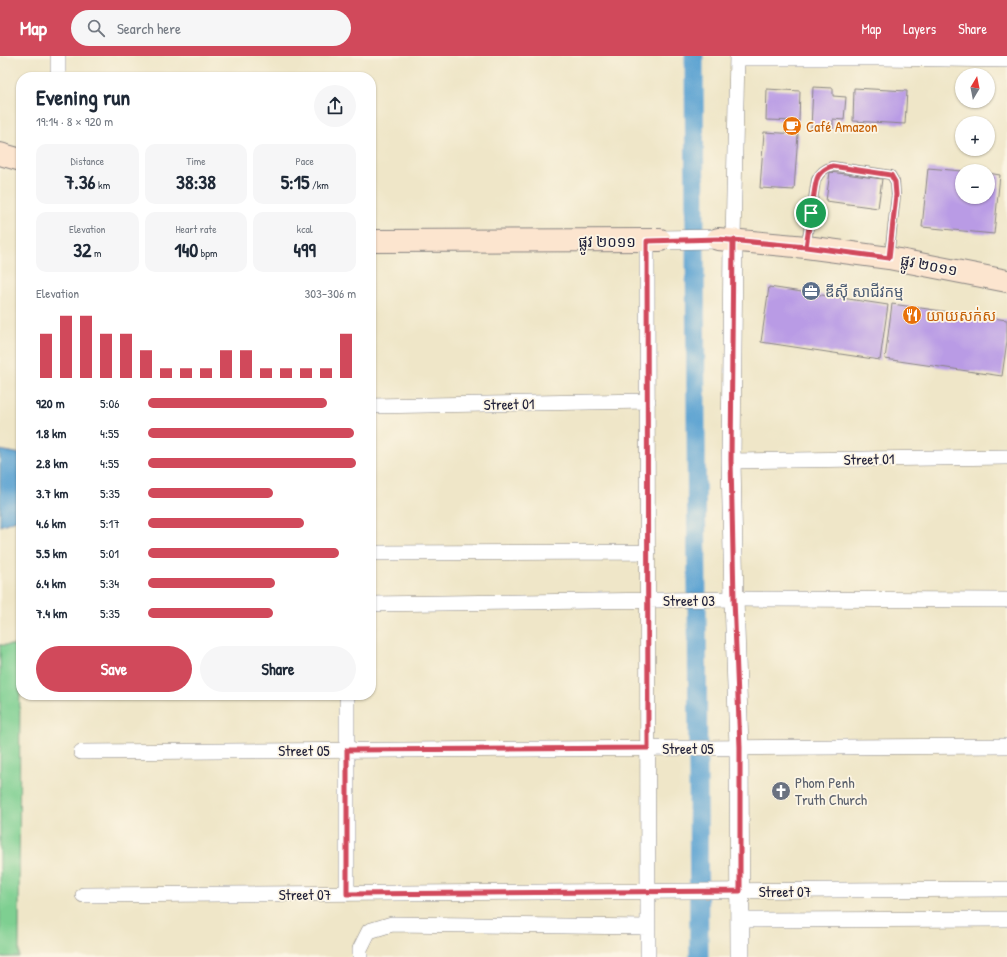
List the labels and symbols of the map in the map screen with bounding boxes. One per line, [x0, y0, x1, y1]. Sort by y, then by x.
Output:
north arrow [955, 68, 995, 108]
cafe icon: Café Amazon [781, 115, 803, 137]
place label: Café Amazon [806, 116, 878, 137]
pin [794, 196, 828, 230]
street label: ផ្លូវ ២០១១ [578, 231, 636, 255]
street label: ផ្លូវ ២០១១ [898, 249, 959, 284]
office icon: ឌីស៊ី សាជីវកម្ម [800, 280, 822, 302]
place label: ឌីស៊ី សាជីវកម្ម [825, 281, 904, 302]
restaurant icon: យាយសក់ស [901, 304, 923, 326]
place label: យាយសក់ស [926, 305, 996, 326]
street label: Street 01 [484, 393, 534, 415]
street label: Street 01 [844, 448, 894, 470]
street label: Street 03 [663, 590, 715, 611]
street label: Street 05 [662, 738, 714, 759]
street label: Street 05 [278, 740, 330, 761]
place label: Phom Penh Truth Church [795, 772, 867, 810]
church icon: Phom Penh Truth Church [770, 780, 792, 802]
street label: Street 07 [759, 881, 811, 902]
street label: Street 07 [279, 884, 331, 905]

